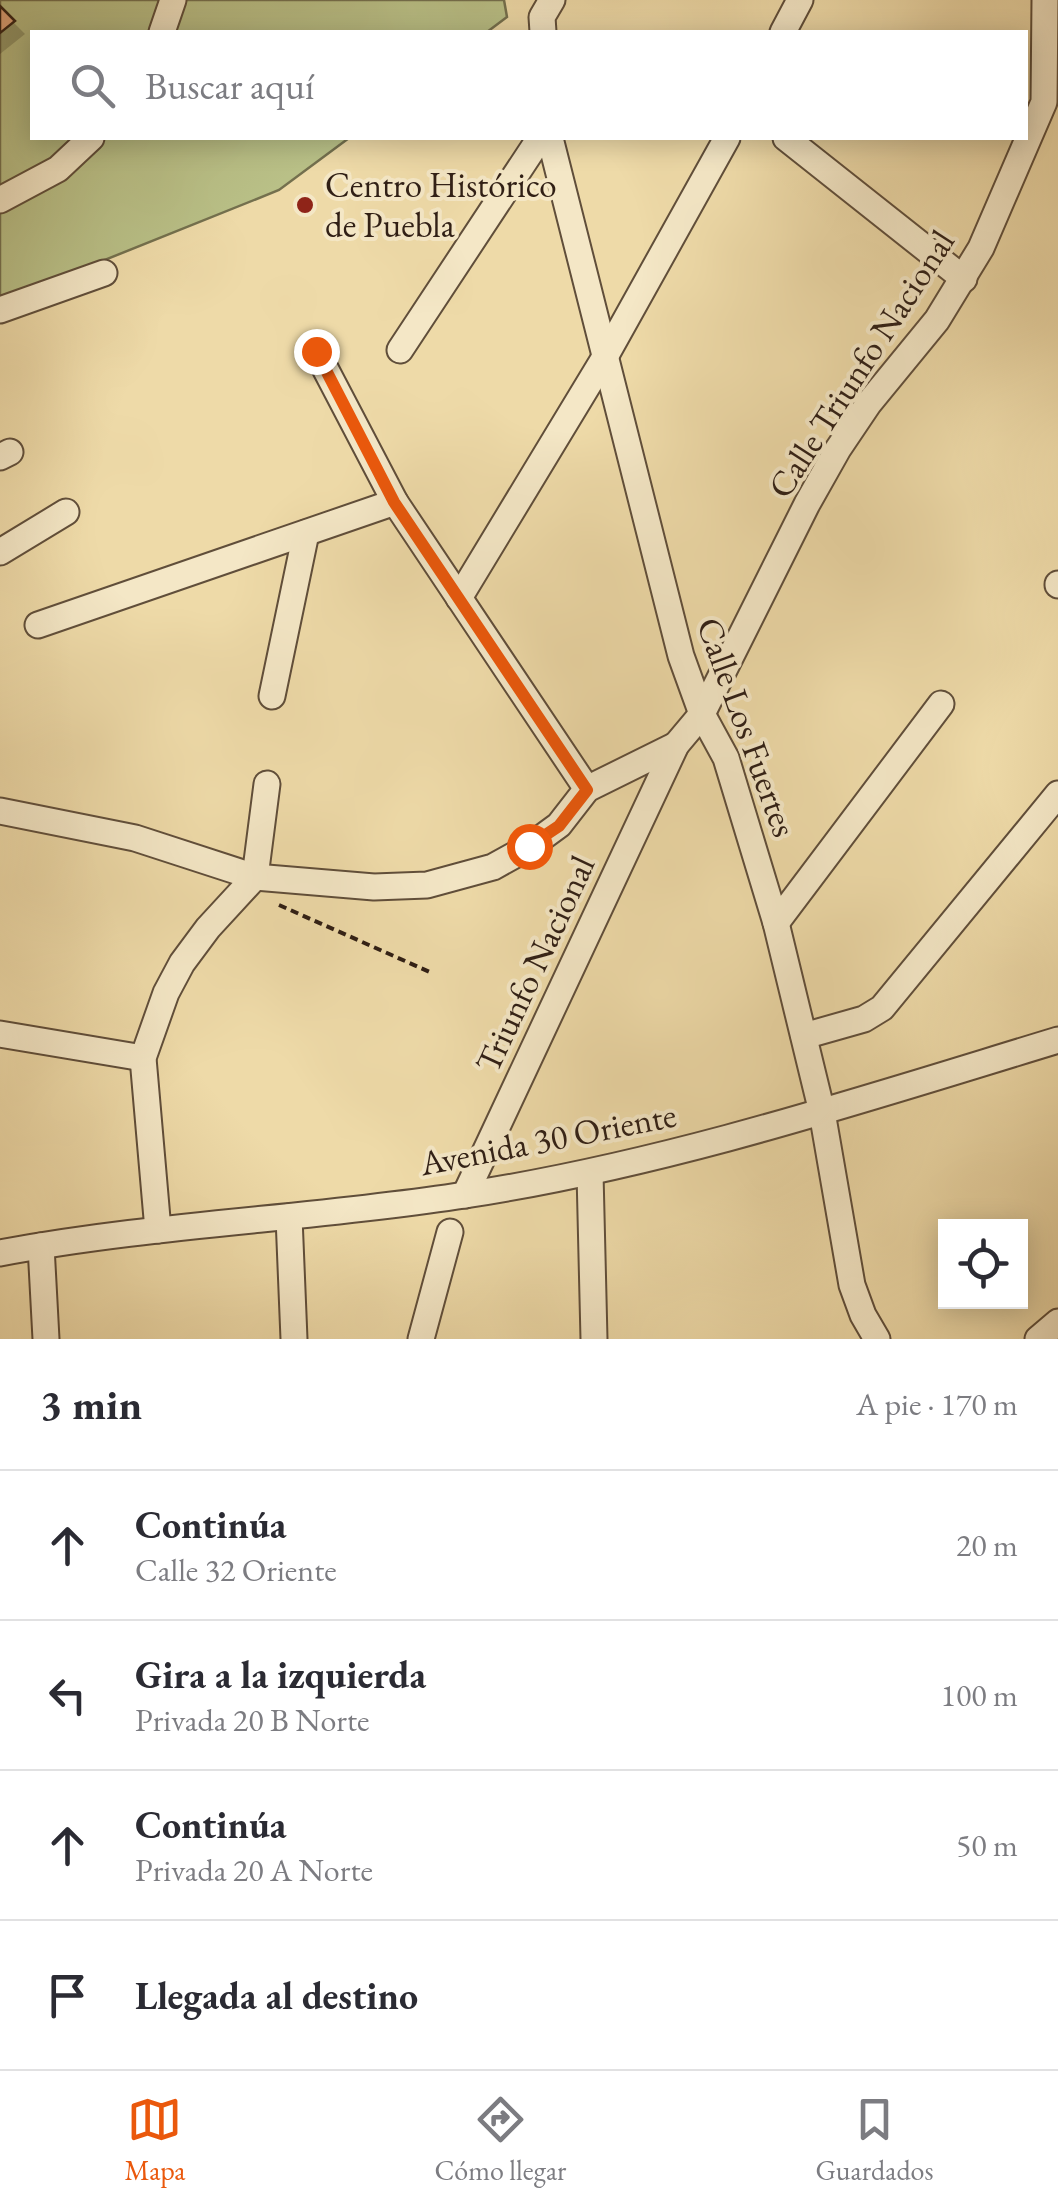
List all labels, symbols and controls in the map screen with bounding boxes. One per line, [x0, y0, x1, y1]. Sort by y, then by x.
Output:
search box [30, 30, 1028, 140]
icon: search [65, 58, 120, 113]
text: Buscar aquí [145, 61, 314, 110]
place label: Centro Histórico de Puebla [325, 162, 557, 247]
marker: Centro Histórico de Puebla [294, 194, 316, 216]
street label: Calle Triunfo Nacional [757, 221, 964, 506]
route end [294, 329, 340, 375]
street label: Calle Los Fuertes [687, 611, 808, 843]
route start [507, 824, 553, 870]
street label: Triunfo Nacional [465, 848, 604, 1080]
street label: Avenida 30 Oriente [415, 1092, 680, 1186]
map controls [938, 1219, 1028, 1309]
button: locate [938, 1219, 1028, 1309]
text: 3 min [40, 1377, 142, 1432]
text: A pie · 170 m [856, 1383, 1018, 1425]
text: Continúa [135, 1500, 287, 1549]
icon: ahead [40, 1518, 95, 1573]
text: 20 m [956, 1524, 1018, 1566]
text: Calle 32 Oriente [135, 1549, 337, 1591]
text: Gira a la izquierda [135, 1650, 426, 1699]
icon: left [40, 1668, 95, 1723]
text: 100 m [941, 1674, 1018, 1716]
text: Privada 20 B Norte [135, 1699, 370, 1741]
text: Continúa [135, 1800, 287, 1849]
icon: ahead [40, 1818, 95, 1873]
text: 50 m [956, 1824, 1018, 1866]
text: Privada 20 A Norte [135, 1849, 373, 1891]
icon: arrive [40, 1968, 95, 2023]
text: Llegada al destino [135, 1971, 418, 2020]
tab: Mapa [124, 2092, 185, 2188]
tab: Cómo llegar [434, 2092, 566, 2188]
tab: Guardados [815, 2092, 934, 2188]

